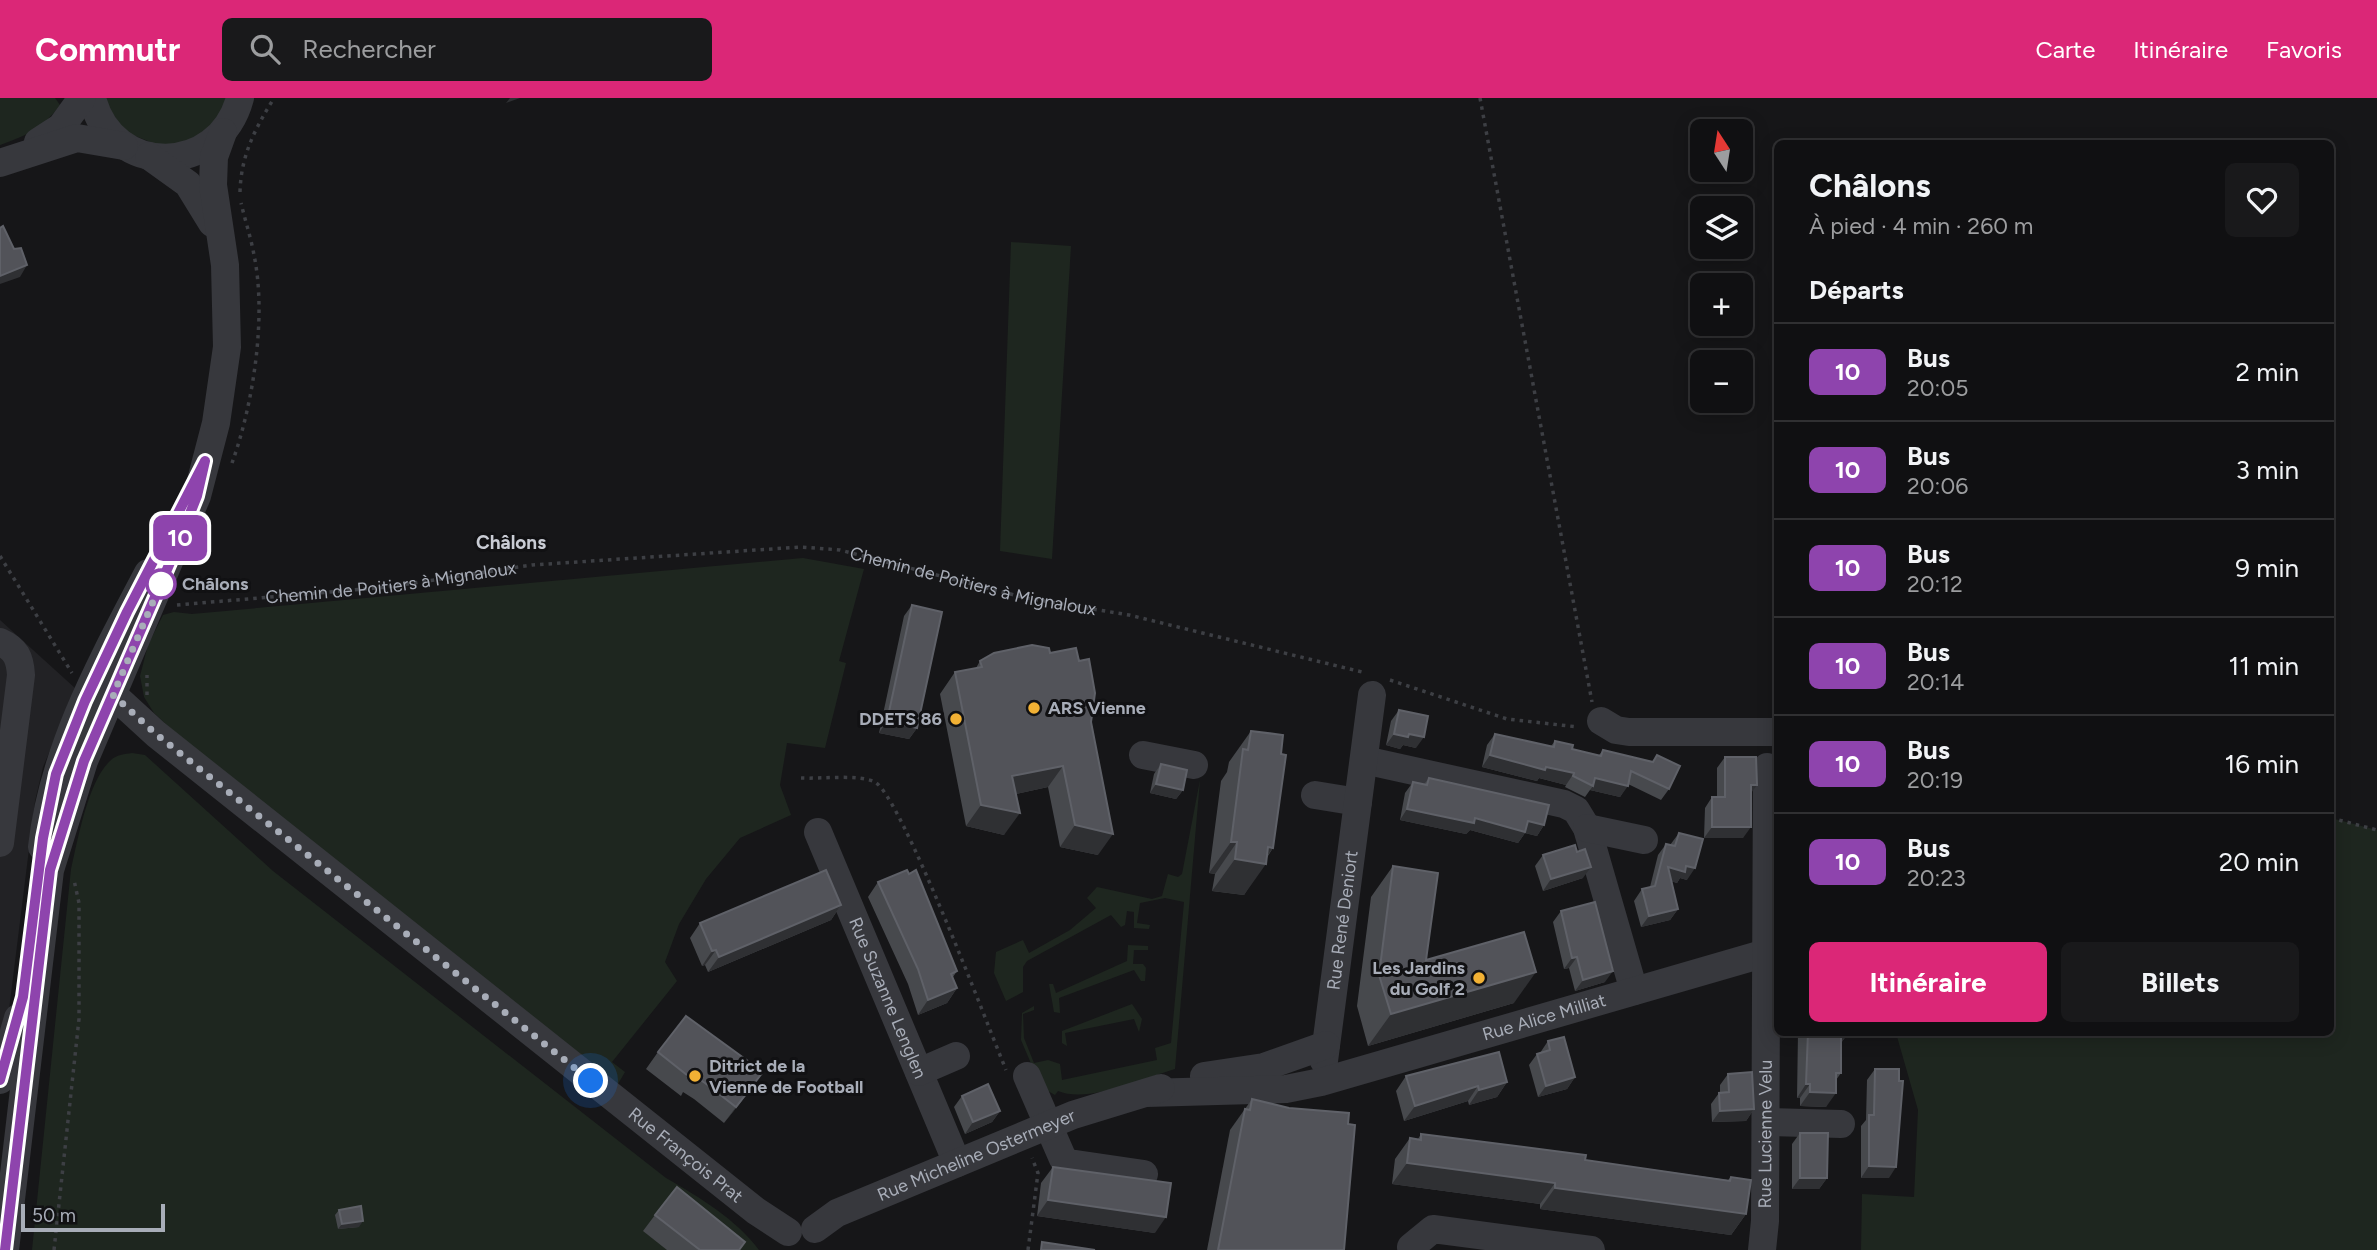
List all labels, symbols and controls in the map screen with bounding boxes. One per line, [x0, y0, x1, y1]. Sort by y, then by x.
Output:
search box [222, 18, 712, 81]
text: Commutr [35, 30, 180, 69]
icon: search [246, 30, 284, 68]
text: Rechercher [302, 33, 436, 65]
text: Carte [2035, 35, 2095, 64]
text: Itinéraire [2133, 35, 2228, 64]
text: Favoris [2266, 35, 2342, 64]
north arrow [1690, 119, 1754, 182]
map controls [1690, 119, 1753, 413]
button: heart [2225, 163, 2299, 237]
text: Châlons [1809, 166, 1931, 205]
button: layers [1690, 196, 1753, 259]
text: À pied · 4 min · 260 m [1809, 212, 2033, 240]
button: + [1690, 273, 1753, 336]
text: Départs [1809, 274, 1904, 306]
text: Bus [1907, 342, 1950, 374]
button: − [1690, 350, 1753, 413]
text: 2 min [2235, 356, 2299, 388]
text: 10 [1835, 357, 1860, 386]
text: 20:05 [1907, 374, 1968, 402]
text: Bus [1907, 440, 1950, 472]
text: 3 min [2236, 454, 2299, 486]
text: 10 [1835, 455, 1860, 484]
text: 20:06 [1907, 472, 1968, 500]
line badge: 10 [148, 515, 212, 561]
text: 10 [167, 523, 193, 552]
district label: Châlons [476, 531, 546, 554]
text: Bus [1907, 538, 1950, 570]
street label: Chemin de Poitiers à Mignaloux [848, 542, 1098, 620]
text: 9 min [2235, 552, 2299, 584]
text: 10 [1835, 553, 1860, 582]
street label: Chemin de Poitiers à Mignaloux [265, 557, 518, 608]
marker: Châlons [146, 569, 176, 599]
text: 20:12 [1907, 570, 1963, 598]
place label: Châlons [182, 573, 249, 595]
text: Bus [1907, 636, 1950, 668]
text: 11 min [2228, 650, 2299, 682]
text: 10 [1835, 651, 1860, 680]
text: 20:14 [1907, 668, 1964, 696]
place label: ARS Vienne [1048, 697, 1146, 719]
marker: ARS Vienne [1026, 700, 1042, 716]
place label: DDETS 86 [859, 708, 942, 730]
marker: DDETS 86 [948, 711, 964, 727]
text: Bus [1907, 734, 1950, 766]
text: 16 min [2224, 748, 2299, 780]
text: 10 [1835, 749, 1860, 778]
text: 20:19 [1907, 766, 1963, 794]
text: Bus [1907, 832, 1950, 864]
text: 20 min [2219, 846, 2299, 878]
text: 10 [1835, 847, 1860, 876]
street label: Rue René Deniort [1322, 849, 1363, 991]
text: 20:23 [1907, 864, 1966, 892]
street label: Rue Suzanne Lenglen [844, 914, 931, 1082]
button: Itinéraire [1809, 942, 2047, 1022]
button: Billets [2061, 942, 2299, 1022]
place label: Les Jardins du Golf 2 [1372, 957, 1466, 1000]
marker: Les Jardins du Golf 2 [1471, 970, 1487, 986]
street label: Rue Alice Milliat [1480, 989, 1609, 1046]
place label: Ditrict de la Vienne de Football [709, 1055, 864, 1098]
street label: Rue Lucienne Velu [1754, 1060, 1777, 1209]
your location [573, 1063, 608, 1098]
marker: Ditrict de la Vienne de Football [687, 1068, 703, 1084]
street label: Rue François Prat [624, 1103, 748, 1207]
street label: Rue Micheline Ostermeyer [874, 1104, 1079, 1206]
scale bar [21, 1201, 164, 1233]
text: 50 m [32, 1204, 76, 1227]

